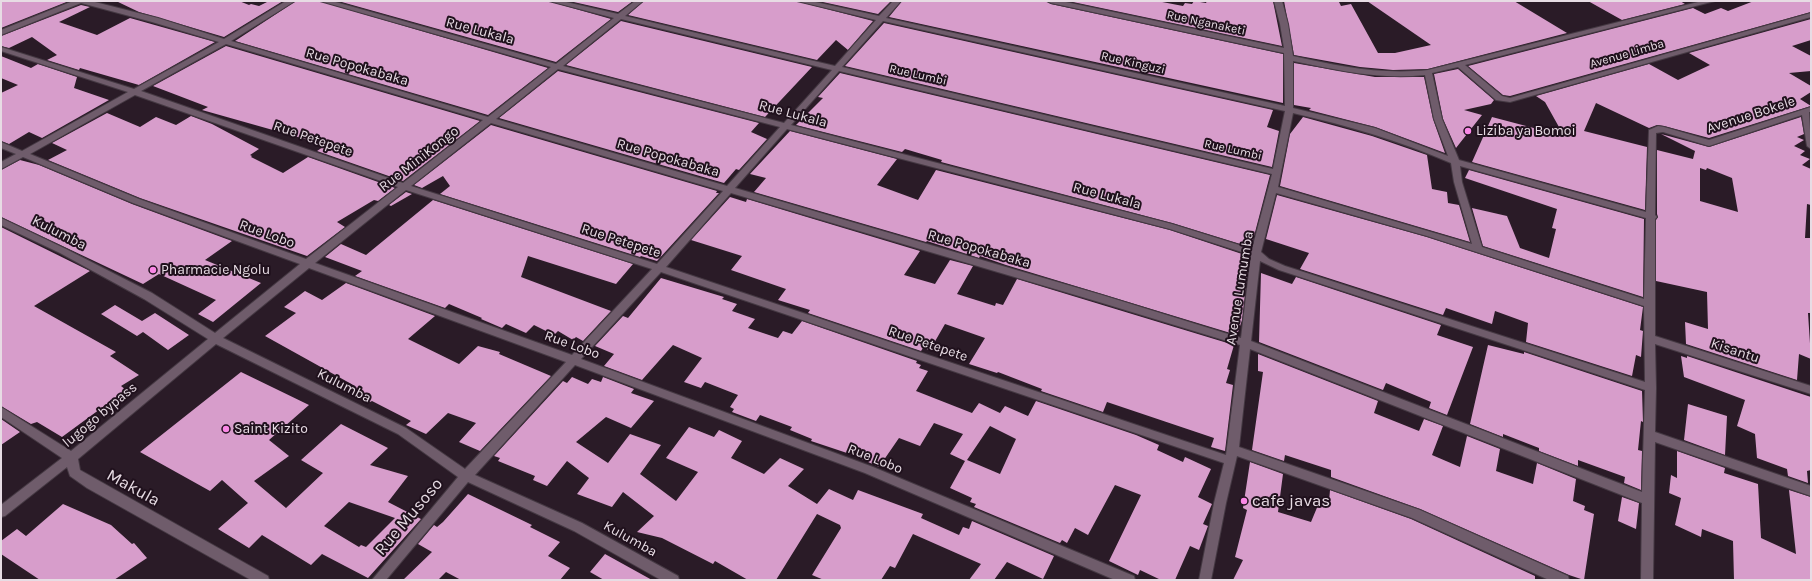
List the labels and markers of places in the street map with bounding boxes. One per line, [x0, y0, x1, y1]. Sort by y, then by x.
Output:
place label: Liziba ya Bomoi [1476, 123, 1576, 139]
marker: Liziba ya Bomoi [1463, 126, 1473, 136]
place label: Pharmacie Ngolu [161, 262, 270, 278]
marker: Pharmacie Ngolu [148, 265, 158, 275]
place label: Saint Kizito [234, 421, 308, 437]
marker: Saint Kizito [221, 424, 231, 434]
place label: cafe javas [1252, 491, 1330, 511]
marker: cafe javas [1239, 496, 1249, 506]

